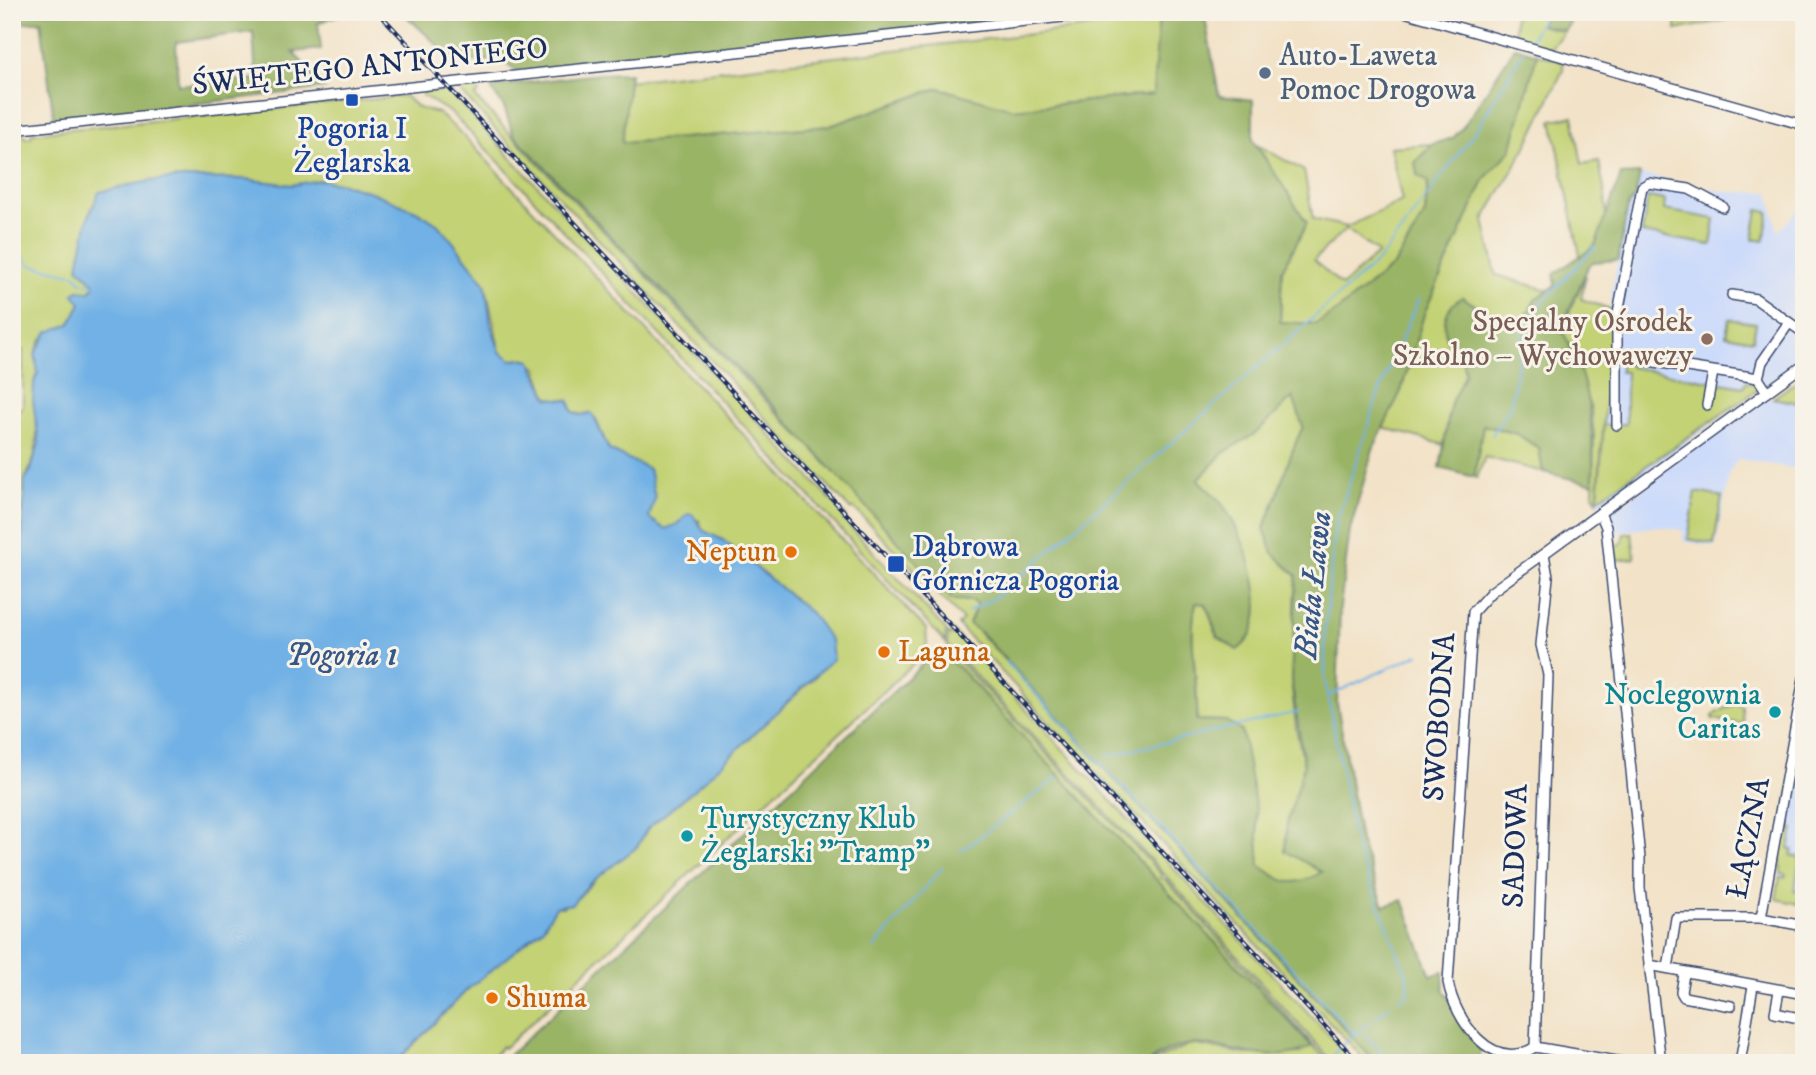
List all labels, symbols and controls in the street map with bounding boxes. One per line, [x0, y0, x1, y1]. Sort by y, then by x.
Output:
street label: ŚWIĘTEGO ANTONIEGO [190, 28, 550, 104]
place label: Auto-Laweta Pomoc Drogowa [1279, 38, 1476, 109]
marker: Auto-Laweta Pomoc Drogowa [1257, 65, 1273, 81]
marker: Pogoria I Żeglarska [344, 92, 360, 108]
place label: Pogoria I Żeglarska [294, 111, 411, 182]
place label: Specjalny Ośrodek Szkolno – Wychowawczy [1393, 304, 1694, 375]
marker: Specjalny Ośrodek Szkolno – Wychowawczy [1699, 331, 1715, 347]
water label: Biała Ława [1286, 509, 1342, 662]
place label: Dąbrowa Górnicza Pogoria [912, 529, 1120, 600]
place label: Neptun [686, 534, 777, 571]
marker: Neptun [783, 544, 799, 560]
marker: Dąbrowa Górnicza Pogoria [886, 554, 906, 574]
street label: SWOBODNA [1416, 631, 1464, 802]
place label: Laguna [898, 634, 990, 671]
water label: Pogoria 1 [286, 636, 398, 676]
marker: Laguna [876, 644, 892, 660]
place label: Noclegownia Caritas [1604, 677, 1761, 748]
marker: Noclegownia Caritas [1767, 704, 1783, 720]
street label: ŁĄCZNA [1719, 773, 1779, 902]
street label: SADOWA [1495, 783, 1537, 908]
place label: Turystyczny Klub Żeglarski "Tramp" [701, 801, 930, 872]
marker: Turystyczny Klub Żeglarski "Tramp" [679, 828, 695, 844]
place label: Shuma [506, 980, 587, 1017]
marker: Shuma [484, 990, 500, 1006]

